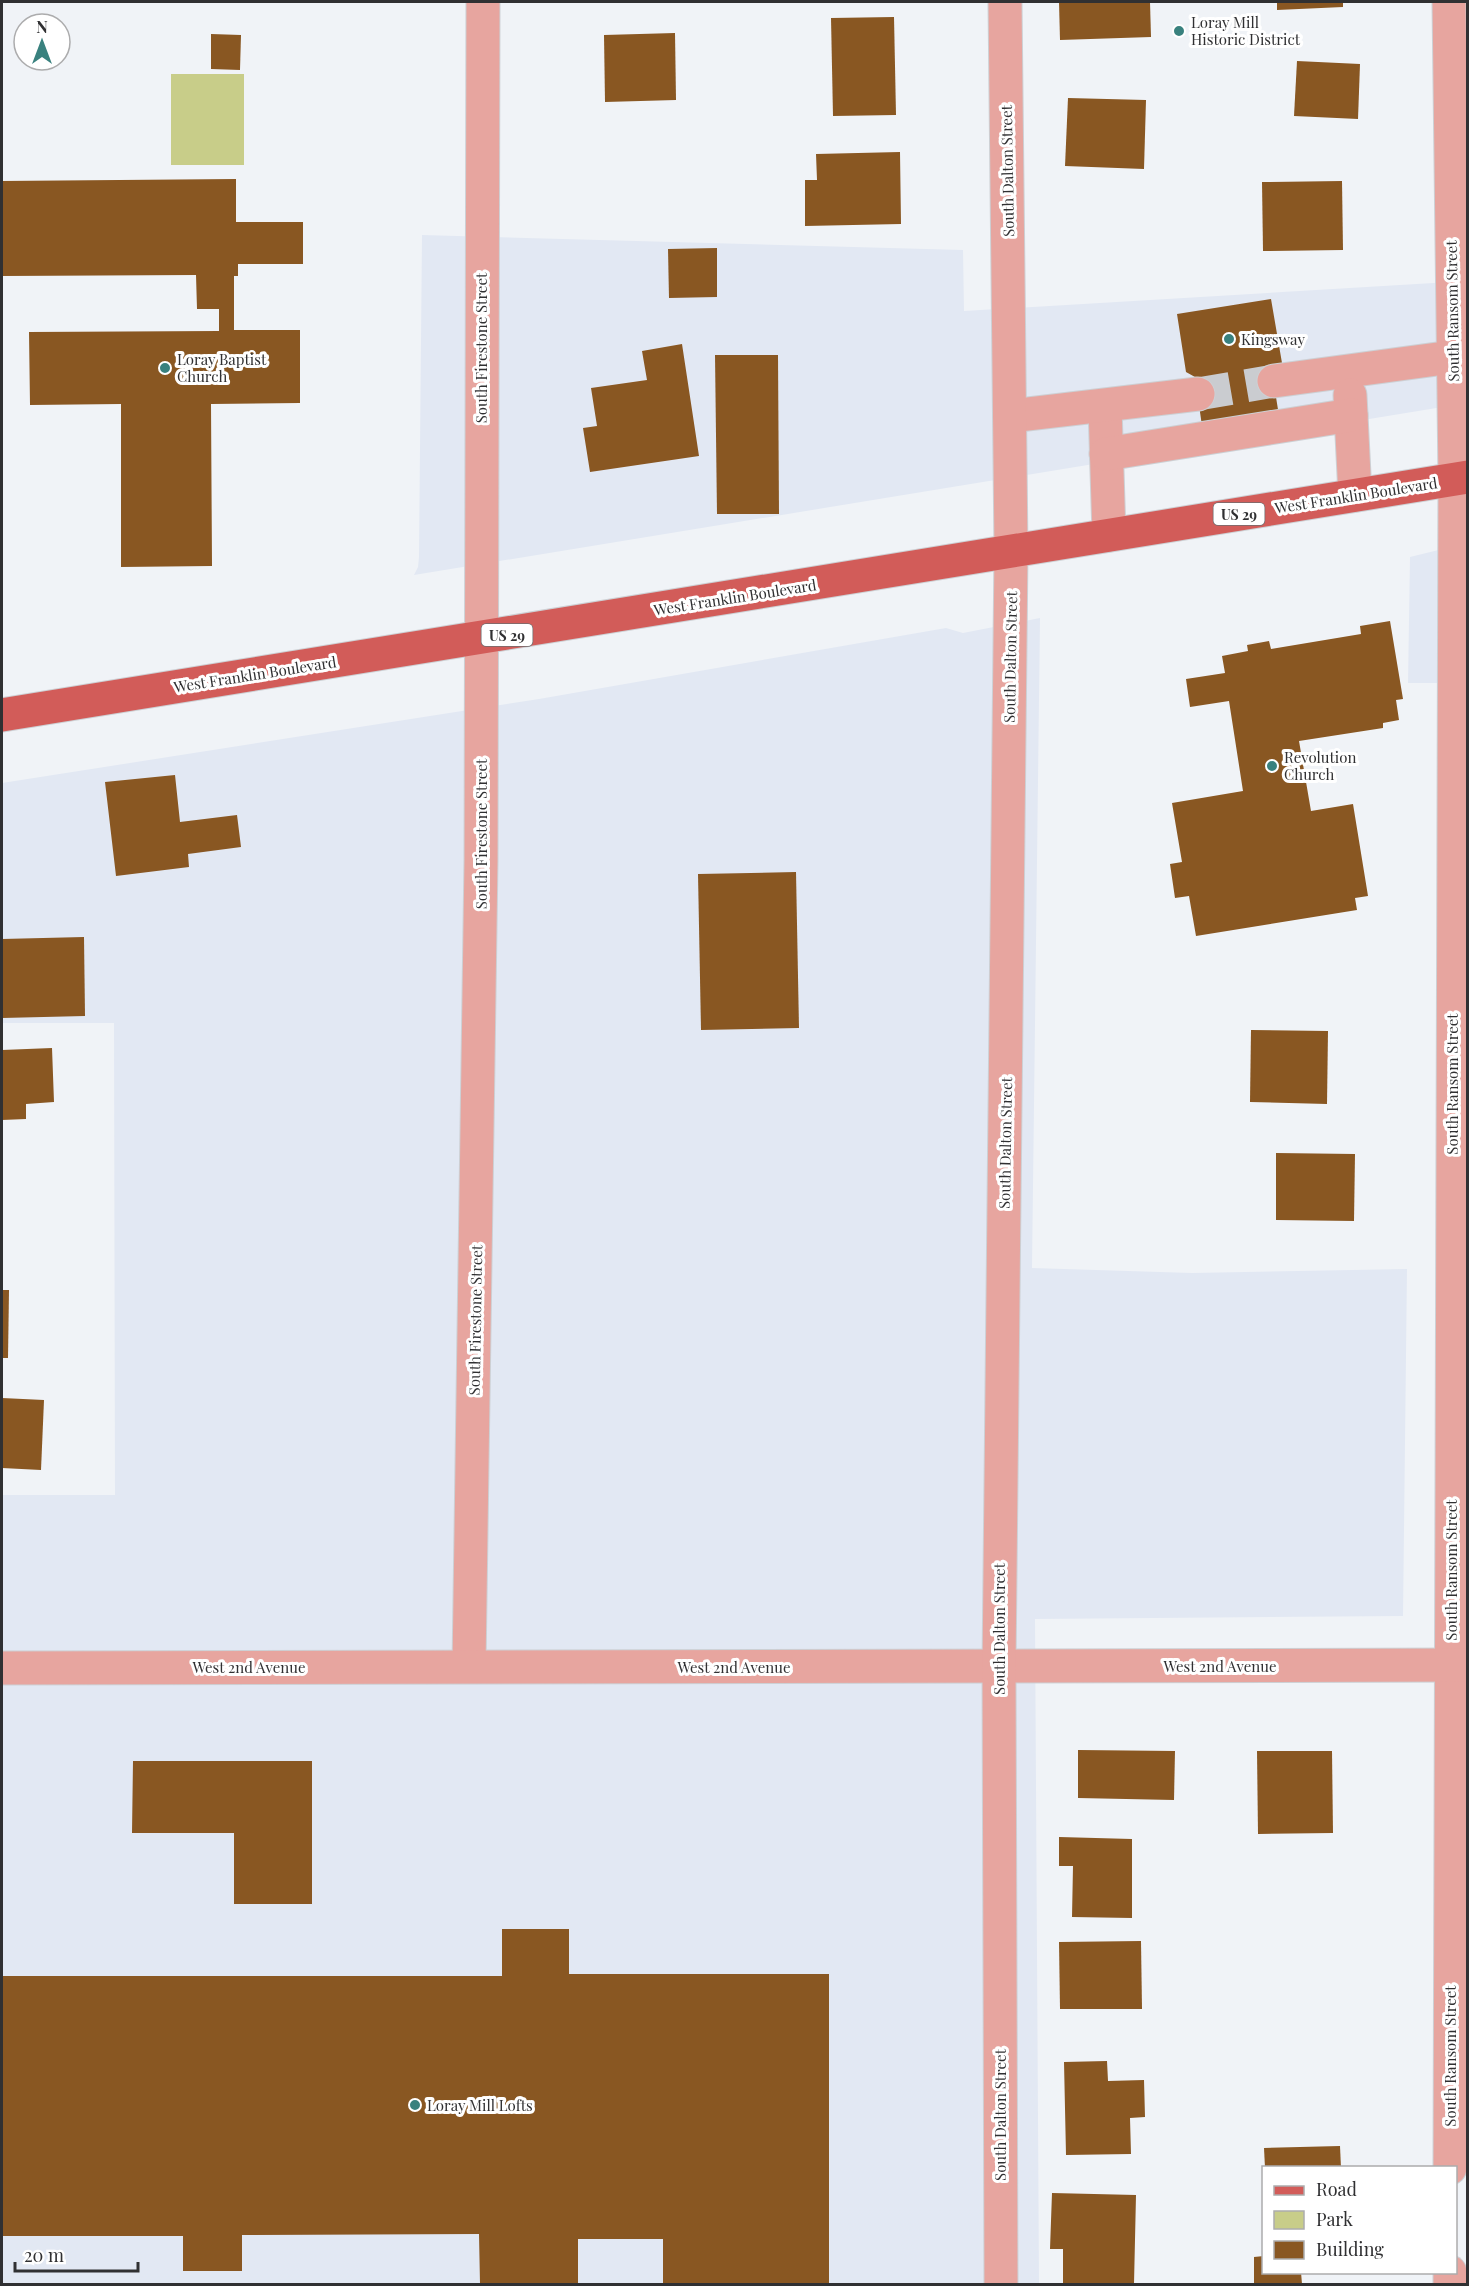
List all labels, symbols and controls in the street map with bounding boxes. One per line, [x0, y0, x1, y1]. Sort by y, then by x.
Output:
north arrow [12, 12, 72, 72]
place label: Loray Mill Historic District [1191, 12, 1301, 49]
text: N [36, 16, 48, 37]
marker: Loray Mill Historic District [1172, 24, 1186, 38]
street label: South Dalton Street [996, 104, 1018, 237]
street label: South Ransom Street [1441, 240, 1463, 382]
street label: South Firestone Street [471, 272, 491, 423]
place label: Kingsway [1241, 329, 1305, 349]
marker: Kingsway [1222, 332, 1236, 346]
place label: Loray Baptist Church [177, 349, 267, 386]
marker: Loray Baptist Church [158, 361, 172, 375]
street label: West Franklin Boulevard [1272, 472, 1439, 518]
road number: US 29 [1214, 503, 1264, 525]
street label: West Franklin Boulevard [651, 574, 818, 620]
street label: South Dalton Street [999, 590, 1021, 723]
road number: US 29 [482, 624, 532, 646]
street label: West Franklin Boulevard [171, 651, 338, 697]
place label: Revolution Church [1284, 747, 1356, 784]
street label: South Firestone Street [471, 758, 491, 909]
marker: Revolution Church [1265, 759, 1279, 773]
street label: South Ransom Street [1442, 1013, 1462, 1155]
street label: South Dalton Street [994, 1076, 1016, 1209]
street label: South Firestone Street [464, 1244, 486, 1395]
street label: South Ransom Street [1441, 1499, 1461, 1641]
street label: South Dalton Street [989, 1562, 1009, 1695]
street label: West 2nd Avenue [1162, 1656, 1277, 1676]
street label: West 2nd Avenue [191, 1657, 306, 1677]
street label: West 2nd Avenue [676, 1657, 791, 1677]
street label: South Ransom Street [1440, 1985, 1460, 2127]
street label: South Dalton Street [990, 2048, 1010, 2181]
place label: Loray Mill Lofts [427, 2095, 533, 2115]
marker: Loray Mill Lofts [408, 2098, 422, 2112]
legend [1262, 2166, 1457, 2274]
text: Road [1316, 2177, 1357, 2201]
text: Park [1316, 2207, 1353, 2231]
scale bar [15, 2235, 138, 2273]
text: Building [1316, 2237, 1384, 2261]
text: 20 m [24, 2243, 64, 2267]

